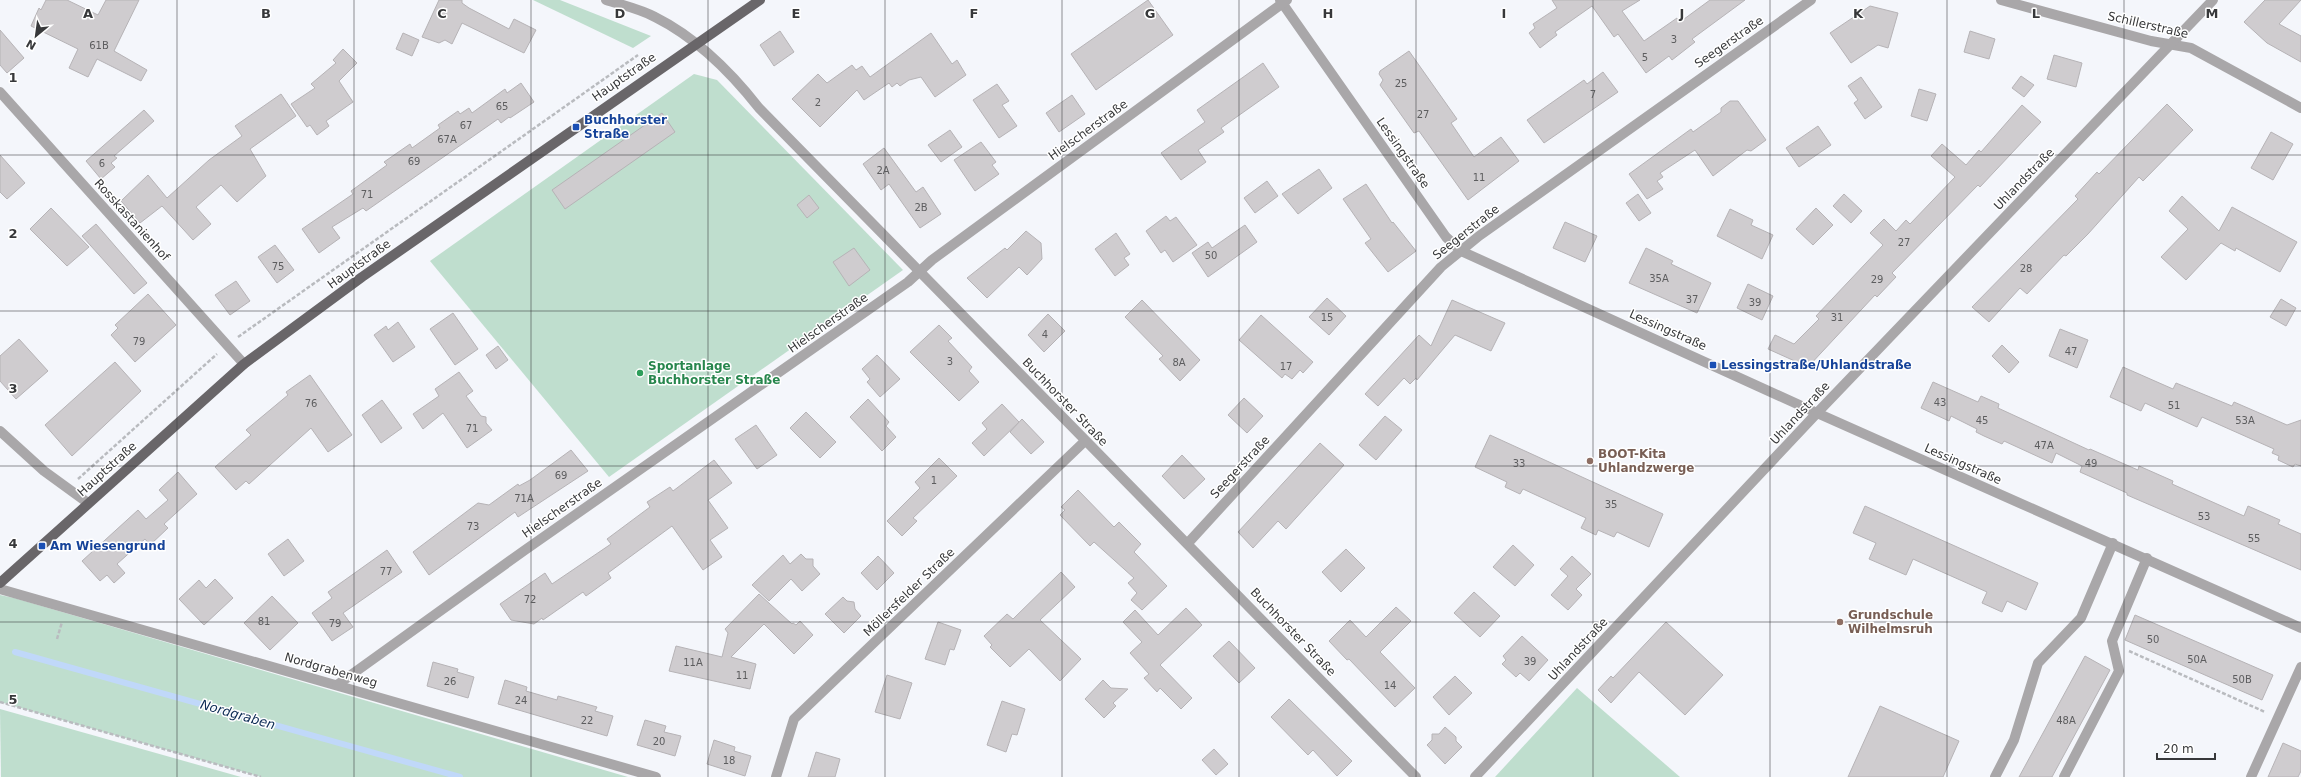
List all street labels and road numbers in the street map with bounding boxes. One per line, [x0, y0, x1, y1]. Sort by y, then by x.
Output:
street label: Schillerstraße [2106, 9, 2190, 41]
street label: Seegerstraße [1692, 13, 1766, 71]
street label: Hauptstraße [589, 50, 659, 104]
street label: Hielscherstraße [1046, 97, 1130, 163]
street label: Lessingstraße [1373, 115, 1433, 191]
street label: Uhlandstraße [1991, 145, 2057, 213]
street label: Rosskastanienhof [92, 176, 173, 264]
street label: Seegerstraße [1430, 202, 1502, 262]
street label: Hauptstraße [325, 236, 393, 292]
street label: Hielscherstraße [785, 290, 871, 356]
street label: Lessingstraße [1627, 307, 1709, 353]
street label: Buchhorster Straße [1019, 355, 1111, 449]
street label: Uhlandstraße [1767, 379, 1833, 447]
street label: Seegerstraße [1207, 433, 1273, 501]
street label: Hauptstraße [75, 439, 139, 499]
street label: Lessingstraße [1922, 441, 2004, 487]
street label: Hielscherstraße [519, 475, 605, 541]
street label: Möllersfelder Straße [861, 545, 957, 639]
street label: Buchhorster Straße [1247, 585, 1339, 679]
street label: Uhlandstraße [1545, 615, 1611, 683]
street label: Nordgrabenweg [283, 650, 379, 690]

